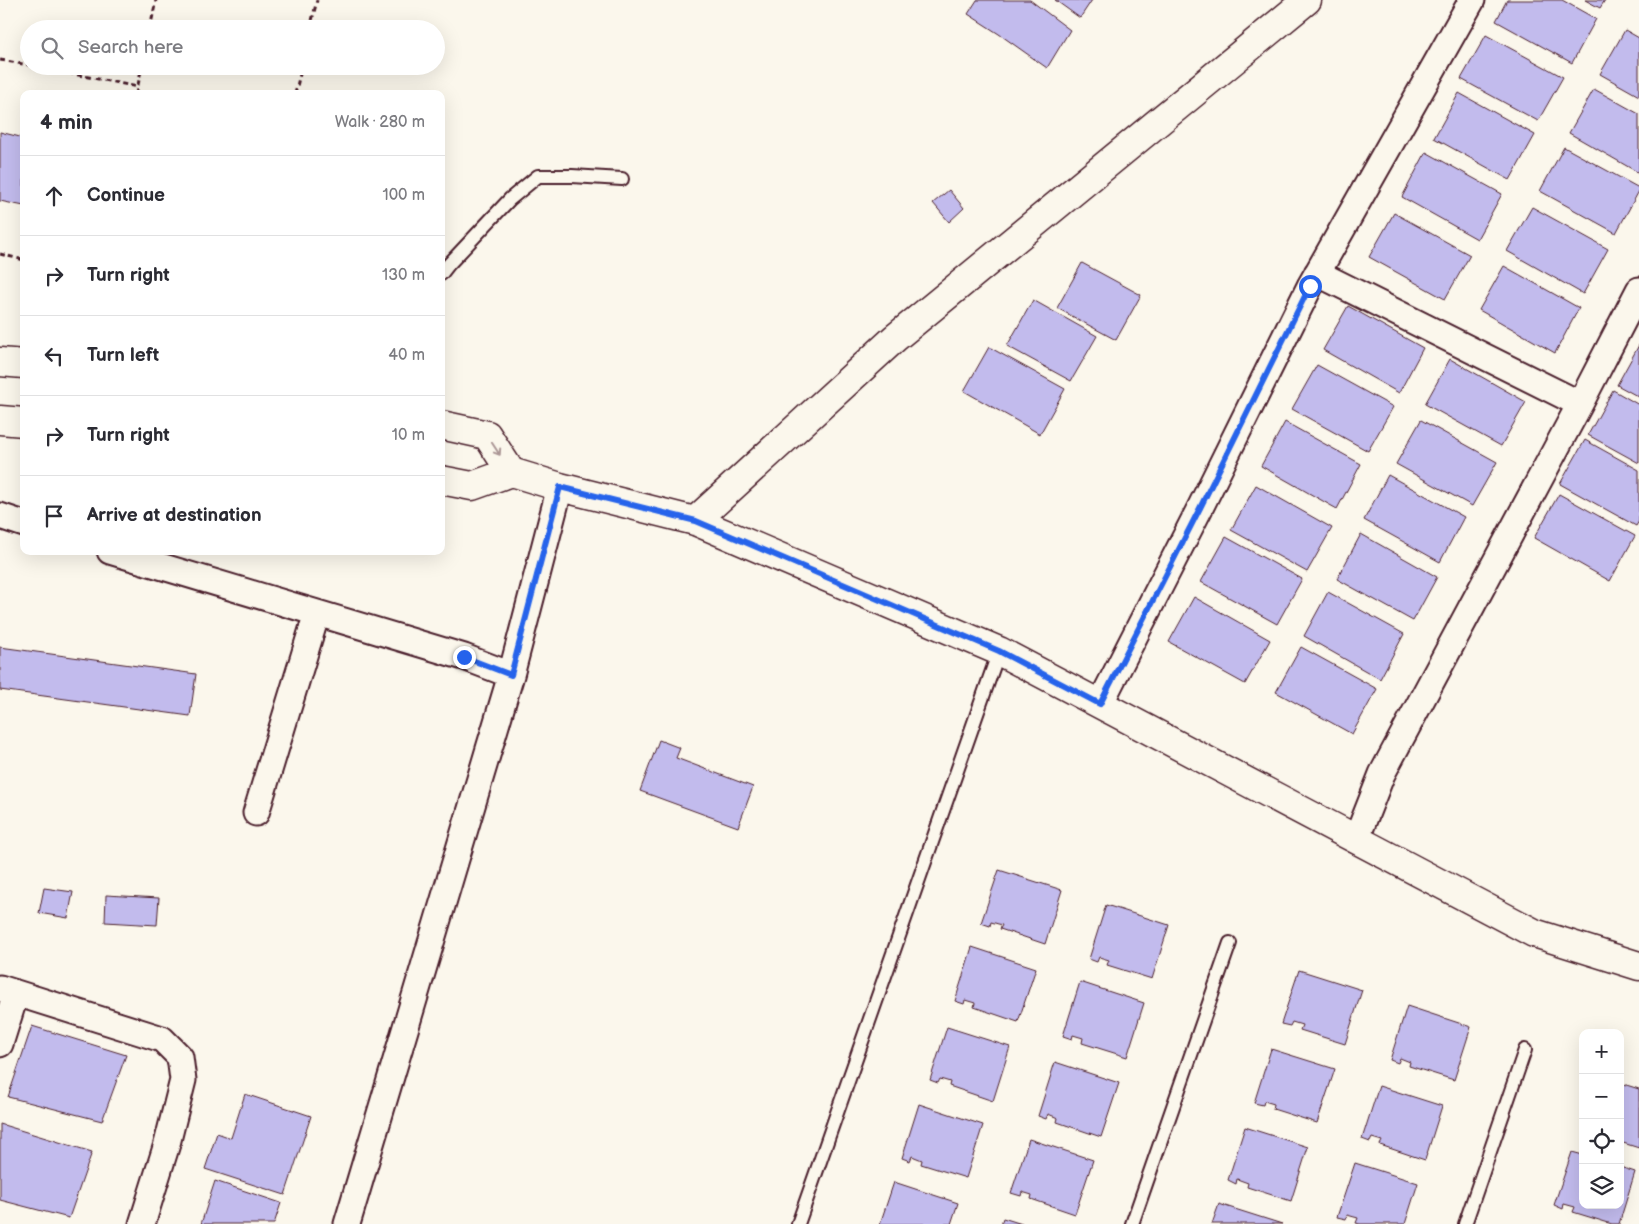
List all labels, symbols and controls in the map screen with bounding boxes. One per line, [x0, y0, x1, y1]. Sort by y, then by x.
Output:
search box [20, 20, 445, 75]
icon: search [38, 34, 66, 62]
text: Search here [78, 36, 183, 59]
text: 4 min [40, 110, 93, 135]
text: Walk · 280 m [335, 113, 425, 132]
icon: ahead [40, 182, 68, 210]
text: Continue [87, 184, 165, 207]
text: 100 m [382, 186, 425, 205]
icon: right [40, 262, 68, 290]
text: Turn right [87, 264, 170, 287]
text: 130 m [382, 266, 425, 285]
route start [1299, 275, 1322, 298]
icon: left [40, 342, 68, 370]
text: Turn left [87, 344, 159, 367]
text: 40 m [388, 346, 425, 365]
icon: right [40, 422, 68, 450]
text: Turn right [87, 424, 170, 447]
text: 10 m [392, 426, 425, 445]
one-way arrow [491, 441, 501, 455]
icon: arrive [40, 502, 68, 530]
text: Arrive at destination [87, 504, 262, 527]
route end [453, 646, 476, 669]
map controls [1579, 1029, 1624, 1209]
button: + [1579, 1029, 1624, 1074]
button: − [1579, 1074, 1624, 1119]
button: locate [1579, 1119, 1624, 1164]
button: layers [1579, 1164, 1624, 1209]

